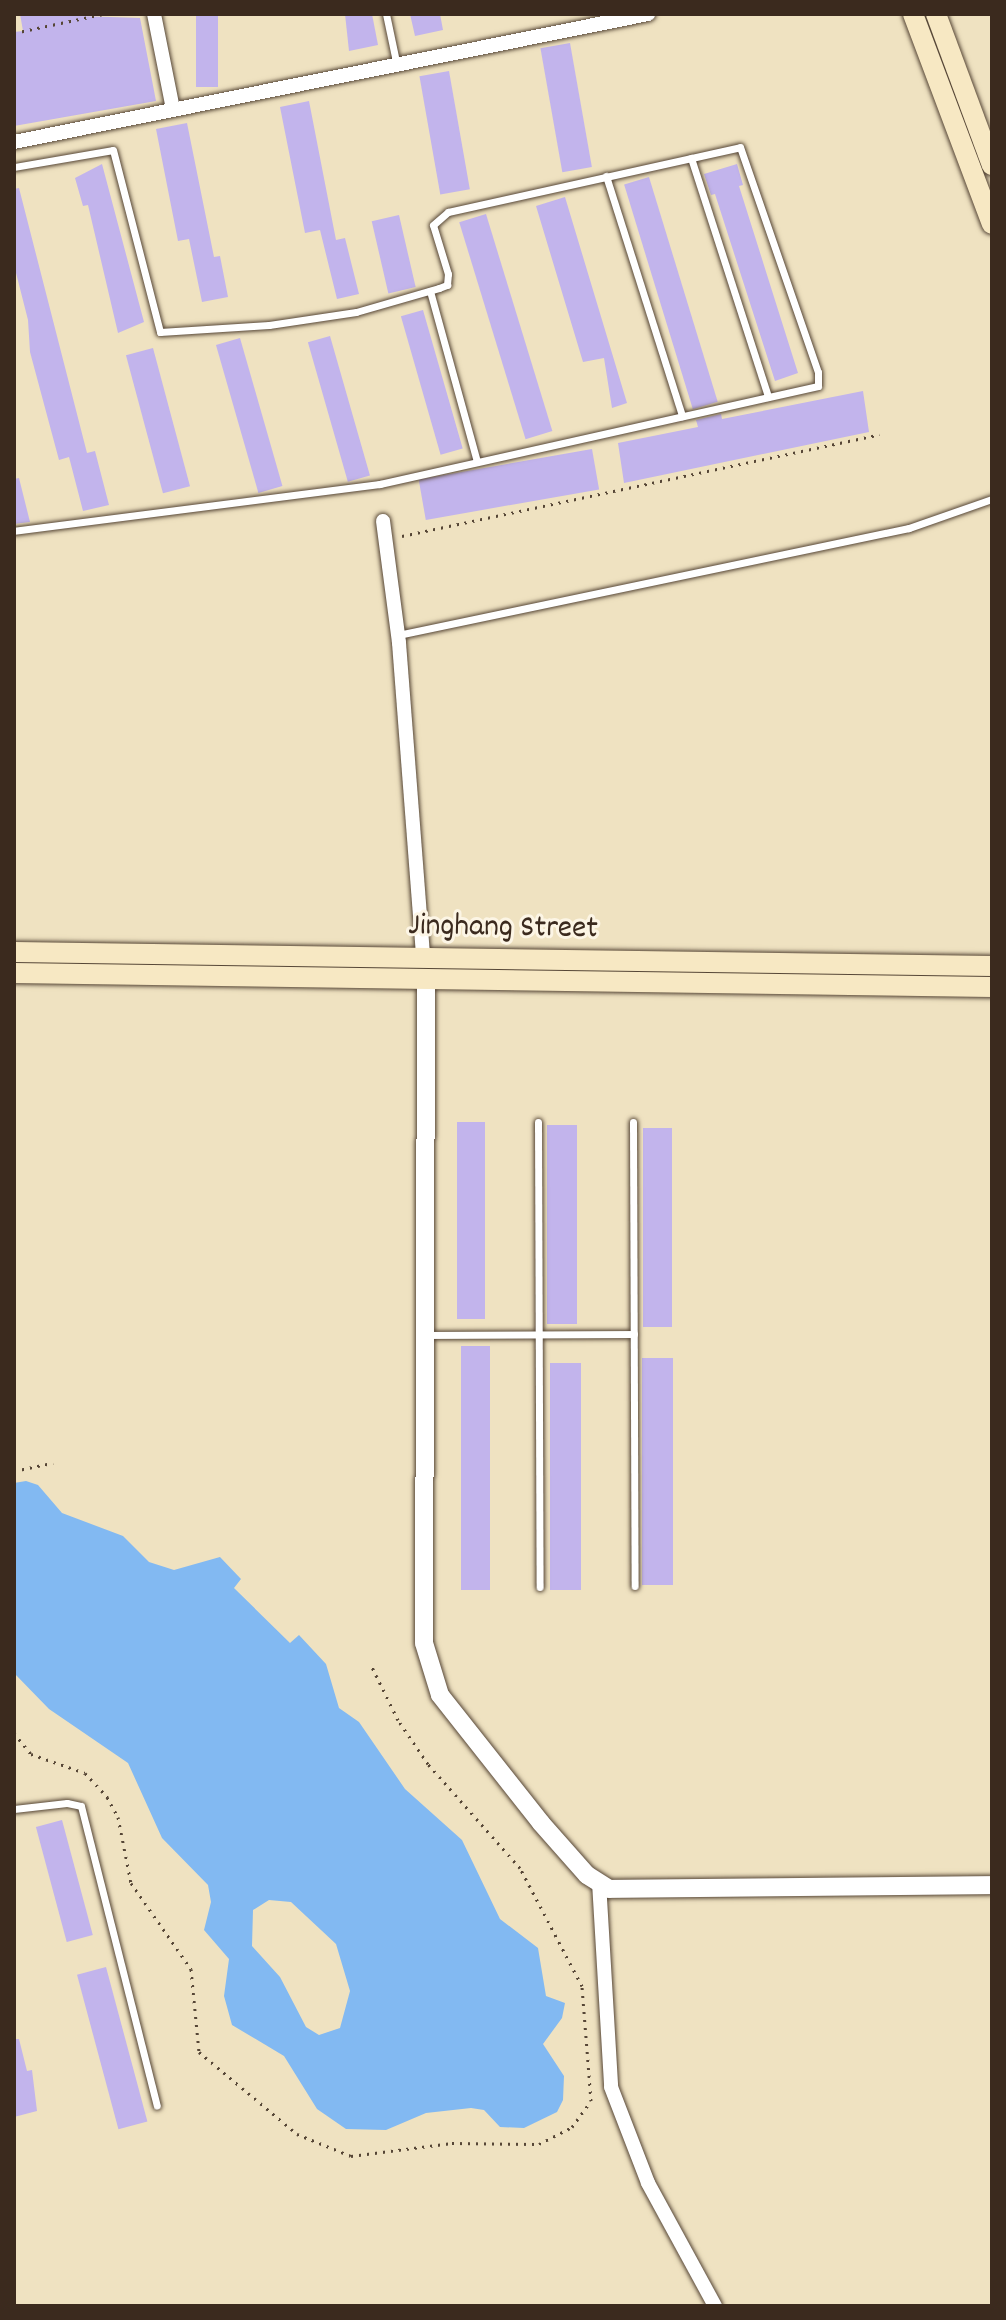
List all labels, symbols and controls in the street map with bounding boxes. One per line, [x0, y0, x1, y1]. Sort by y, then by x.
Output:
street label: Jinghang Street [408, 908, 598, 950]

